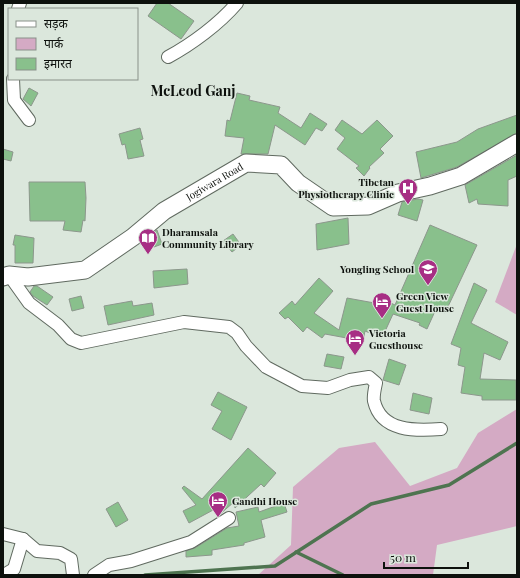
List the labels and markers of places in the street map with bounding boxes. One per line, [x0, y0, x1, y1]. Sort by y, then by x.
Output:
place label: Tibetan Physiotherapy Clinic [298, 175, 395, 201]
hospital icon: Tibetan Physiotherapy Clinic [397, 177, 419, 205]
place label: Dharamsala Community Library [162, 225, 255, 251]
library icon: Dharamsala Community Library [137, 227, 159, 255]
school or university icon: Yongling School [417, 258, 439, 286]
place label: Yongling School [339, 262, 414, 276]
place label: Green View Guest House [396, 289, 454, 315]
hotel icon: Green View Guest House [371, 291, 393, 319]
place label: Victoria Guesthouse [368, 326, 423, 352]
hotel icon: Victoria Guesthouse [344, 328, 366, 356]
hotel icon: Gandhi House [207, 490, 229, 518]
place label: Gandhi House [232, 494, 297, 508]

